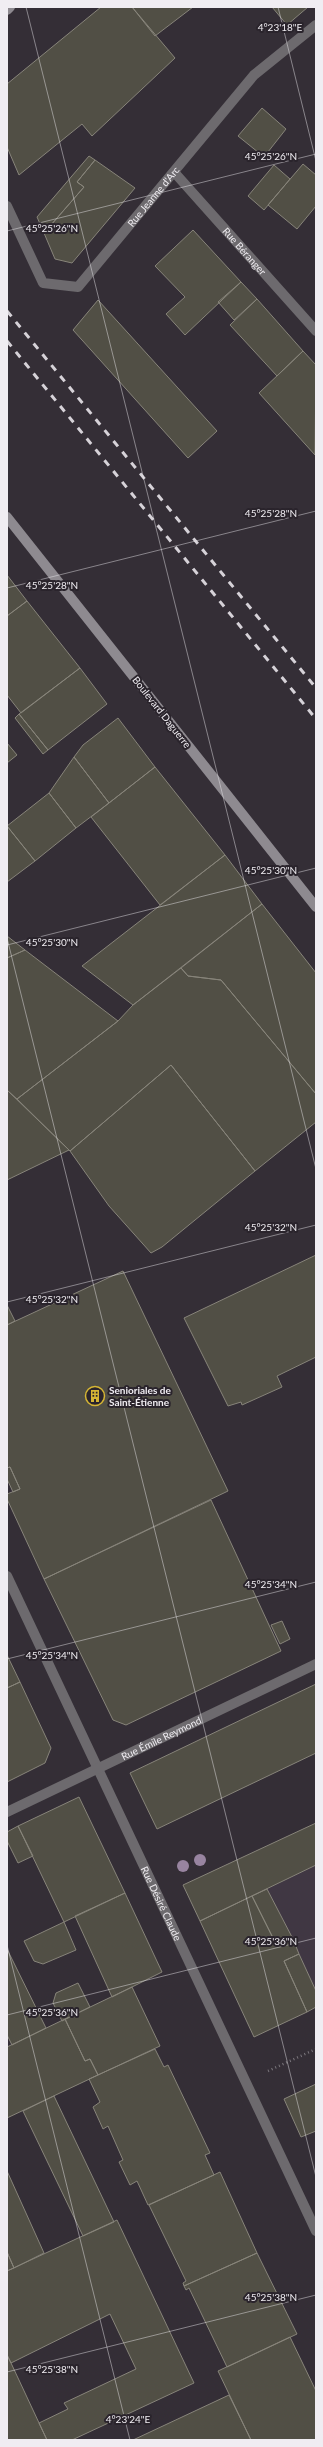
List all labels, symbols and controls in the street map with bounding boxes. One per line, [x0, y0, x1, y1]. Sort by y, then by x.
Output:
text: 4°23'18"E [258, 21, 303, 33]
text: 45°25'26"N [245, 150, 297, 162]
street label: Rue Jeanne d'Arc [125, 164, 182, 229]
text: 45°25'26"N [26, 222, 78, 234]
street label: Rue Béranger [220, 225, 269, 277]
text: 45°25'28"N [245, 507, 297, 519]
text: 45°25'28"N [26, 579, 78, 591]
street label: Boulevard Daguerre [130, 674, 194, 750]
text: 45°25'30"N [245, 864, 297, 876]
text: 45°25'30"N [26, 936, 78, 948]
text: 45°25'32"N [245, 1221, 297, 1233]
text: 45°25'32"N [26, 1293, 78, 1305]
place label: Senioriales de Saint-Étienne [109, 1384, 171, 1408]
building icon: Senioriales de Saint-Étienne [84, 1385, 106, 1407]
text: 45°25'34"N [245, 1578, 297, 1590]
text: 45°25'34"N [26, 1649, 78, 1661]
street label: Rue Émile Reymond [119, 1714, 203, 1762]
street label: Rue Désiré Claude [139, 1864, 184, 1943]
text: 45°25'36"N [245, 1935, 297, 1947]
text: 45°25'36"N [26, 2006, 78, 2018]
text: 45°25'38"N [245, 2291, 297, 2303]
text: 45°25'38"N [26, 2363, 78, 2375]
text: 4°23'24"E [106, 2413, 151, 2425]

